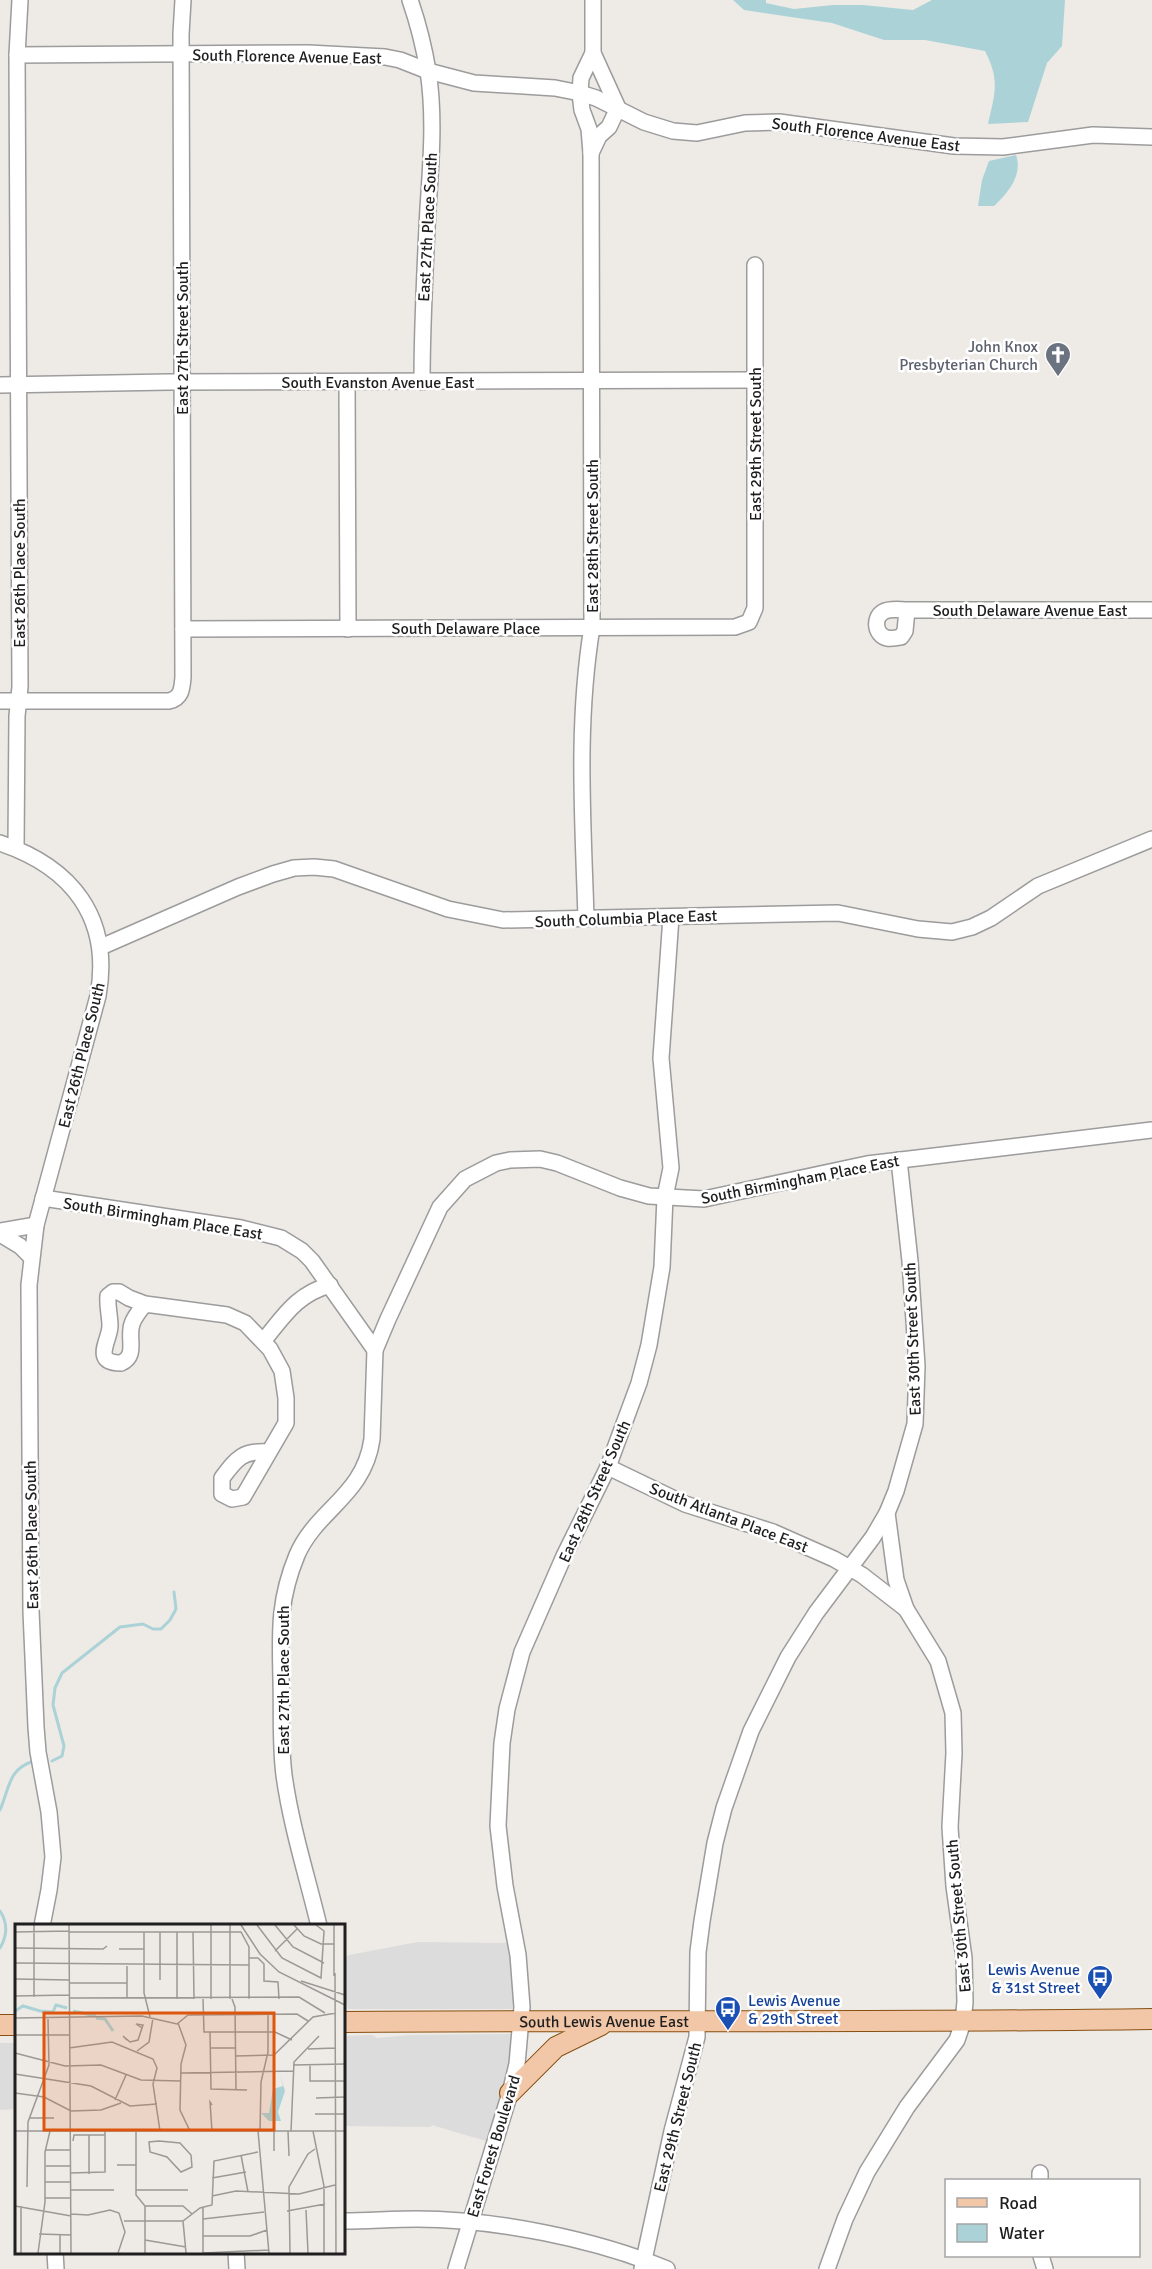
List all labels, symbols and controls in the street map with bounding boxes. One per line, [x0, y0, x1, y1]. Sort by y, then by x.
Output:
street label: South Florence Avenue East [192, 45, 382, 69]
street label: South Florence Avenue East [771, 114, 962, 157]
street label: East 27th Place South [414, 152, 442, 302]
street label: East 27th Street South [173, 261, 193, 415]
place label: John Knox Presbyterian Church [899, 337, 1039, 375]
church icon: John Knox Presbyterian Church [1043, 340, 1073, 378]
street label: East 29th Street South [746, 367, 766, 521]
street label: South Evanston Avenue East [282, 373, 475, 393]
street label: East 28th Street South [583, 459, 603, 613]
street label: East 26th Place South [10, 498, 30, 648]
street label: South Delaware Avenue East [933, 601, 1128, 621]
street label: South Delaware Place [392, 619, 540, 639]
street label: South Columbia Place East [534, 906, 718, 932]
street label: East 26th Place South [54, 980, 110, 1130]
street label: South Birmingham Place East [699, 1151, 901, 1209]
street label: South Birmingham Place East [62, 1193, 264, 1245]
street label: East 30th Street South [900, 1262, 926, 1416]
street label: East 28th Street South [555, 1417, 635, 1566]
street label: East 26th Place South [21, 1460, 43, 1610]
street label: South Atlanta Place East [647, 1478, 811, 1558]
street label: East 27th Place South [274, 1605, 294, 1755]
street label: East 30th Street South [942, 1838, 976, 1993]
inset map [15, 1924, 345, 2254]
place label: Lewis Avenue & 31st Street [988, 1960, 1080, 1998]
bus stop icon: Lewis Avenue & 31st Street [1085, 1963, 1115, 2001]
place label: Lewis Avenue & 29th Street [748, 1991, 840, 2029]
bus stop icon: Lewis Avenue & 29th Street [713, 1994, 743, 2032]
street label: South Lewis Avenue East [519, 2012, 689, 2032]
street label: East 29th Street South [650, 2040, 706, 2194]
street label: East Forest Boulevard [463, 2073, 525, 2220]
legend [945, 2179, 1140, 2257]
text: Road [999, 2192, 1038, 2214]
text: Water [999, 2222, 1045, 2244]

